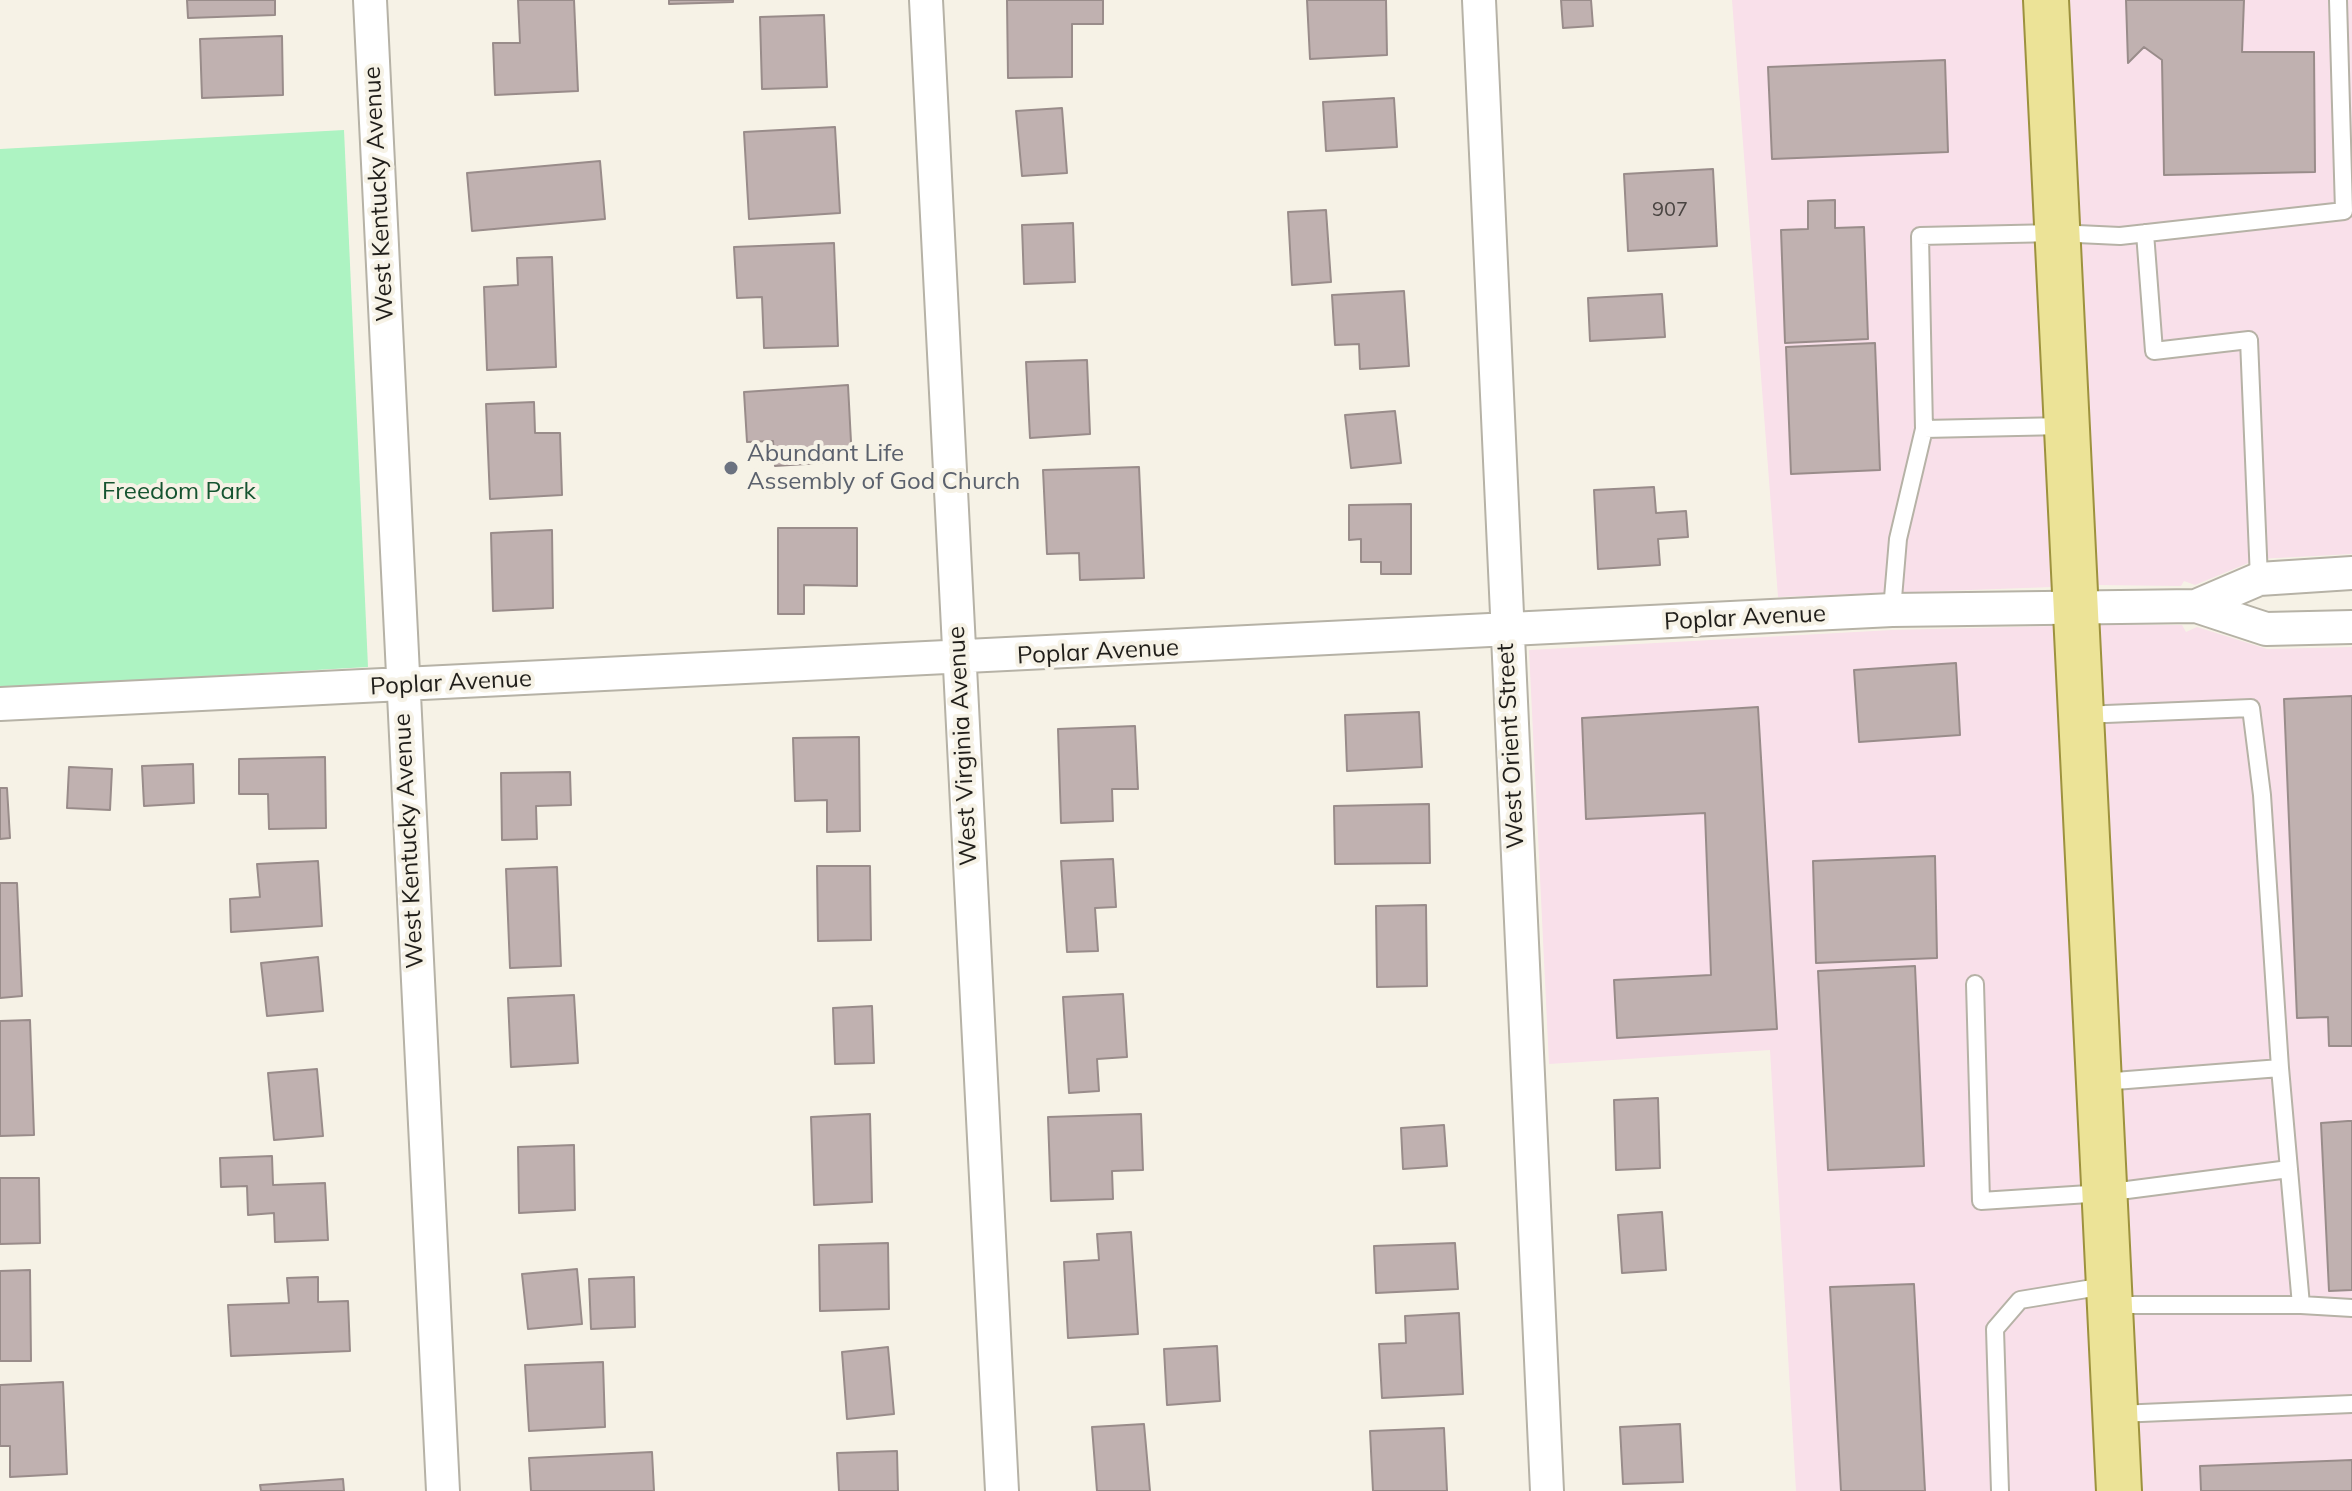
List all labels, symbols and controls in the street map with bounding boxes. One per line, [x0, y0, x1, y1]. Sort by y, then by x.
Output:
street label: West Kentucky Avenue [358, 66, 400, 322]
house number: 907 [1652, 198, 1688, 222]
place label: Abundant Life Assembly of God Church [747, 440, 1020, 496]
marker: Abundant Life Assembly of God Church [722, 459, 740, 477]
park label: Freedom Park [102, 478, 256, 506]
street label: Poplar Avenue [1663, 599, 1827, 637]
street label: West Virginia Avenue [942, 625, 984, 867]
street label: Poplar Avenue [1016, 633, 1180, 671]
street label: West Orient Street [1491, 642, 1531, 850]
street label: Poplar Avenue [369, 664, 533, 702]
street label: West Kentucky Avenue [388, 713, 430, 969]

